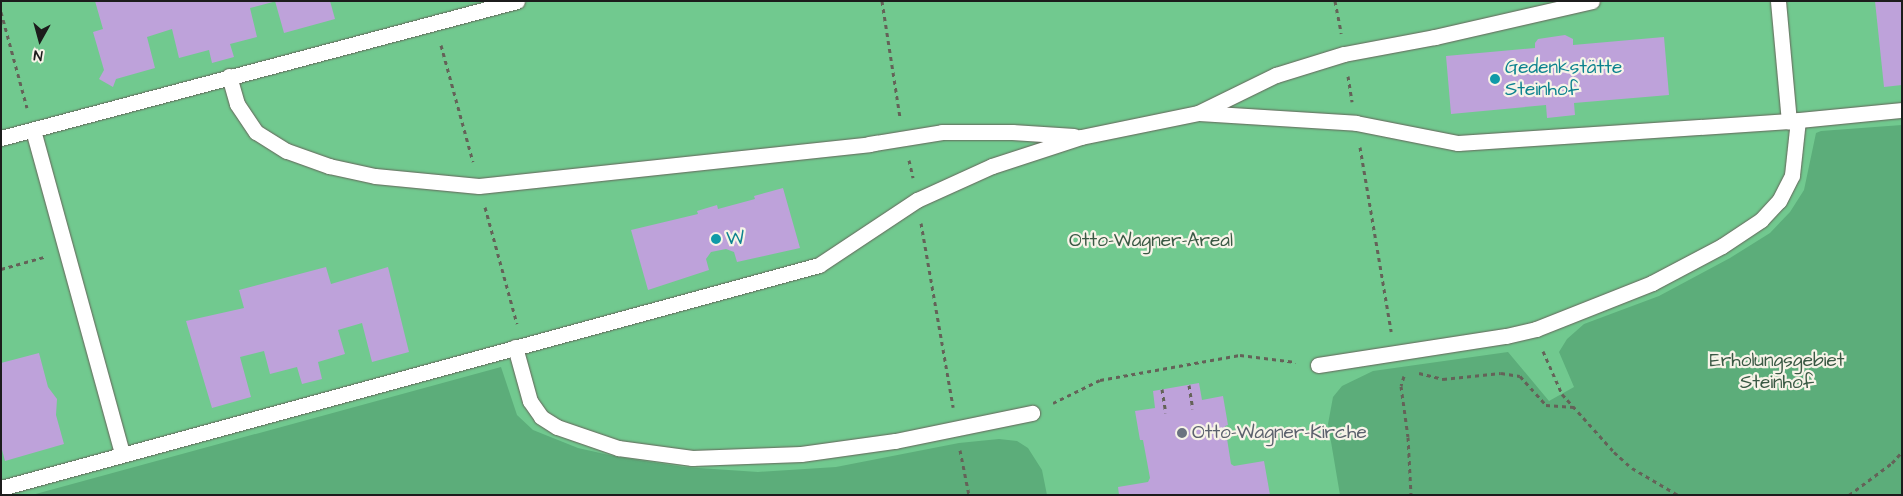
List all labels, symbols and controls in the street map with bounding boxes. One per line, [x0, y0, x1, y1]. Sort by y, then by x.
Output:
north arrow [15, 15, 65, 65]
text: N [33, 44, 44, 65]
place label: Gedenkstätte Steinhof [1505, 57, 1622, 101]
marker: Gedenkstätte Steinhof [1489, 73, 1501, 85]
place label: W [726, 228, 744, 250]
park label: Otto-Wagner-Areal [1069, 230, 1233, 252]
marker: W [710, 233, 722, 245]
park label: Erholungsgebiet Steinhof [1710, 350, 1844, 394]
place label: Otto-Wagner-Kirche [1192, 422, 1367, 444]
marker: Otto-Wagner-Kirche [1176, 427, 1188, 439]

